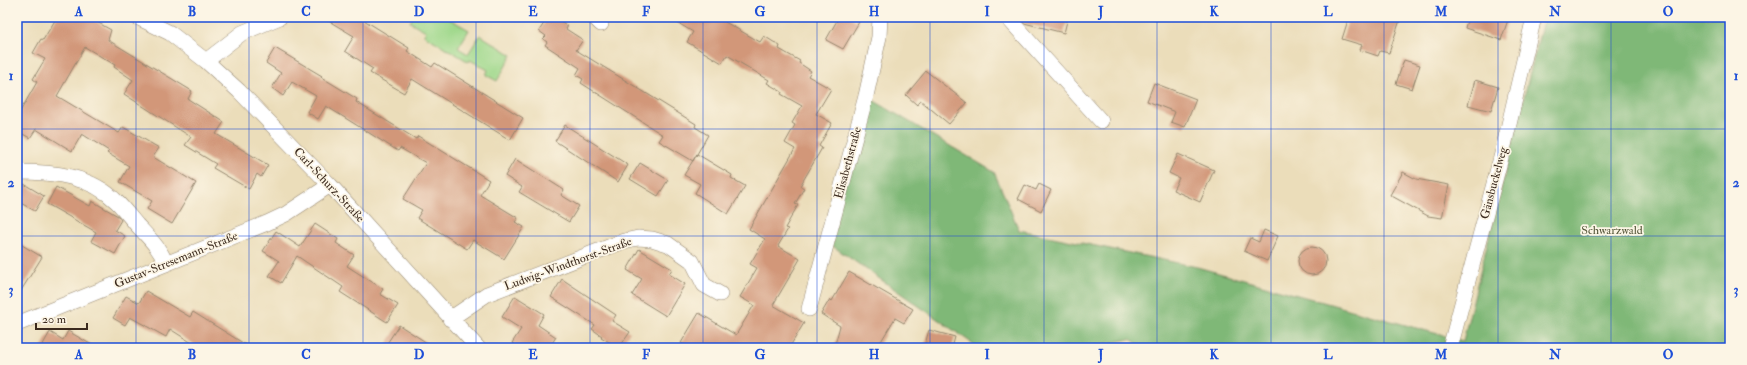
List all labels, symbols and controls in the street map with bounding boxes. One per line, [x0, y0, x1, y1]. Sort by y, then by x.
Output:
text: A [74, 4, 84, 20]
text: B [188, 4, 196, 20]
text: C [301, 4, 311, 20]
text: D [414, 4, 425, 20]
text: E [528, 4, 538, 20]
text: F [642, 4, 651, 20]
text: G [755, 4, 766, 20]
text: H [869, 4, 880, 20]
text: I [984, 4, 990, 20]
text: J [1097, 4, 1104, 21]
text: K [1209, 4, 1219, 20]
text: L [1323, 4, 1333, 20]
text: M [1434, 4, 1448, 20]
text: N [1548, 4, 1561, 20]
text: O [1663, 4, 1674, 20]
text: 1 [9, 68, 14, 84]
text: 1 [1734, 68, 1739, 84]
street label: Elisabethstraße [831, 125, 865, 201]
street label: Carl-Schurz-Straße [290, 144, 368, 226]
street label: Gänsbuckelweg [1477, 144, 1511, 221]
text: 2 [8, 175, 15, 191]
text: 2 [1733, 175, 1740, 191]
park label: Schwarzwald [1581, 223, 1643, 238]
street label: Gustav-Stresemann-Straße [112, 228, 240, 292]
street label: Ludwig-Windthorst-Straße [502, 234, 634, 294]
text: 3 [9, 282, 14, 298]
text: 3 [1734, 282, 1739, 298]
scale bar [36, 305, 87, 331]
text: 20 m [42, 312, 67, 327]
text: A [74, 347, 84, 363]
text: B [188, 347, 196, 363]
text: C [301, 347, 311, 363]
text: D [414, 347, 425, 363]
text: E [528, 347, 538, 363]
text: F [642, 347, 651, 363]
text: G [755, 347, 766, 363]
text: H [869, 347, 880, 363]
text: I [984, 347, 990, 363]
text: J [1097, 347, 1104, 364]
text: K [1209, 347, 1219, 363]
text: L [1323, 347, 1333, 363]
text: M [1434, 347, 1448, 363]
text: N [1548, 347, 1561, 363]
text: O [1663, 347, 1674, 363]

